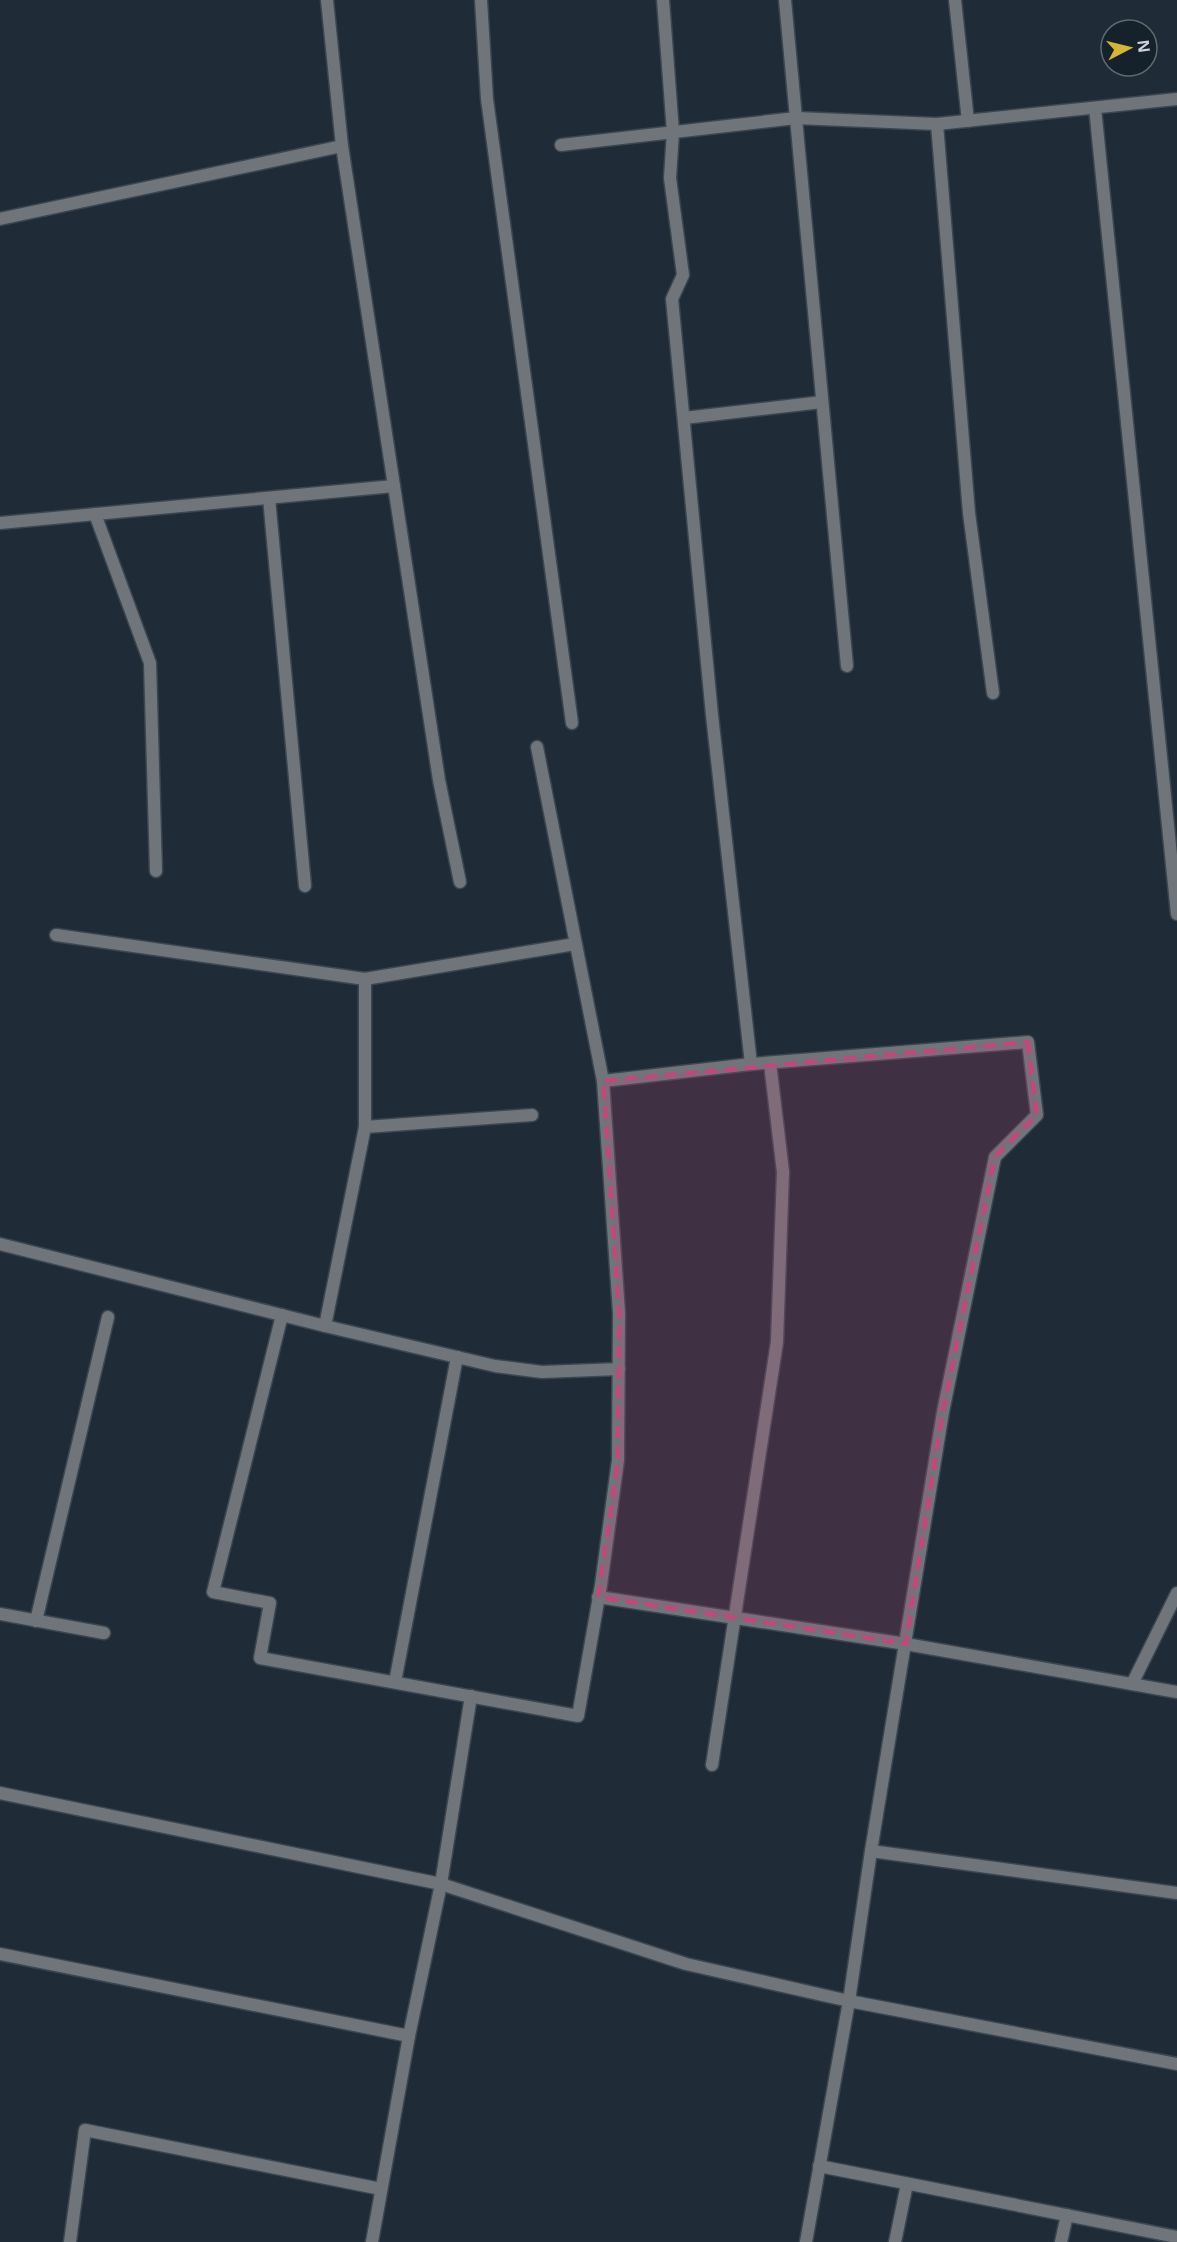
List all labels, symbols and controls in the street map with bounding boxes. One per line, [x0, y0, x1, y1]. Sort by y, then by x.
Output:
north arrow [1099, 18, 1159, 78]
text: N [1132, 38, 1156, 54]

